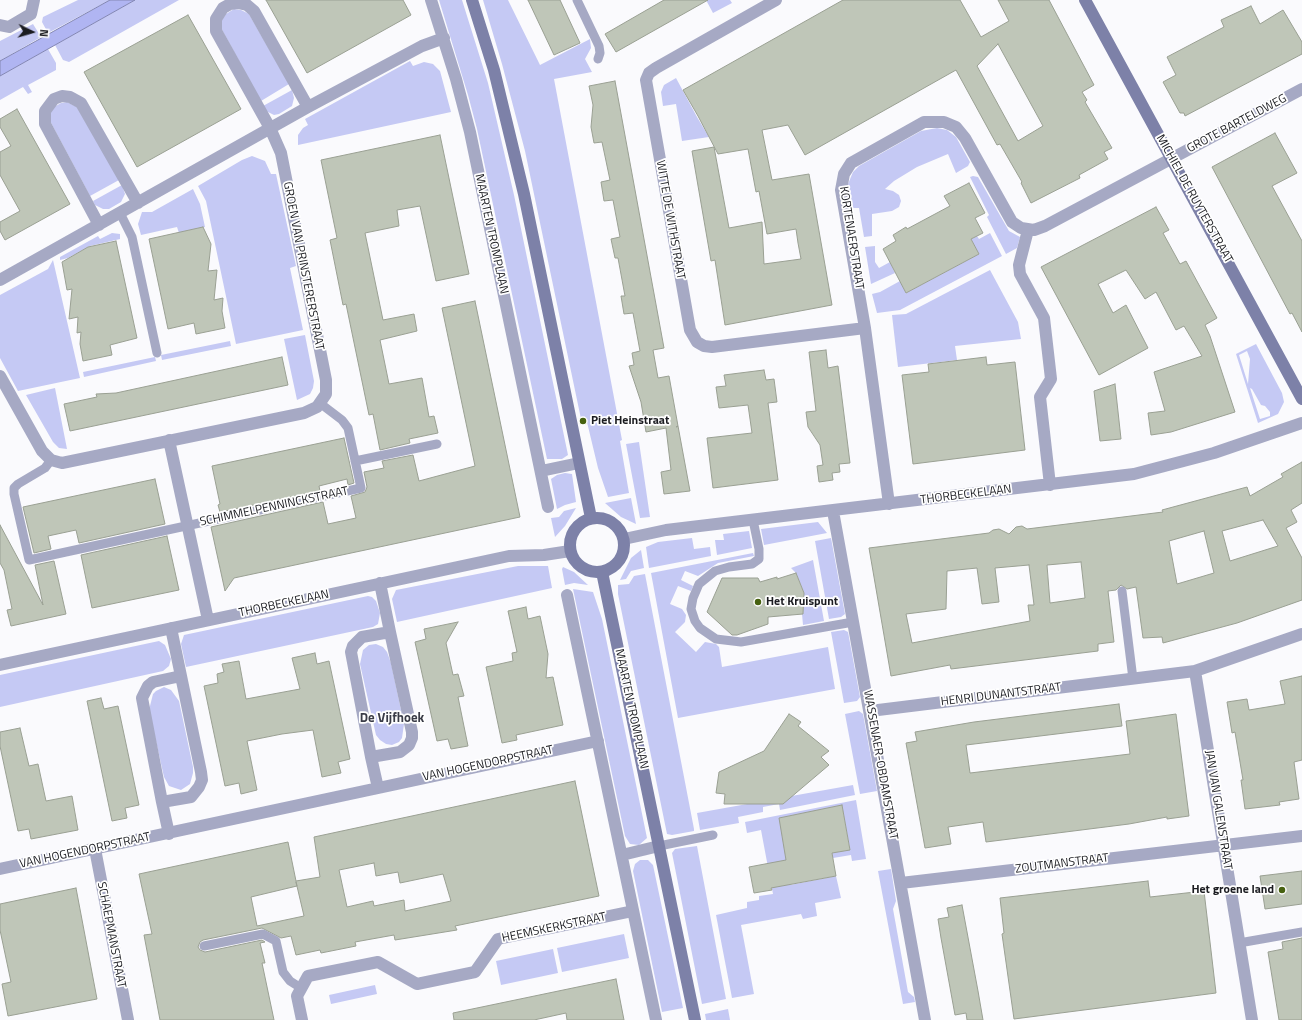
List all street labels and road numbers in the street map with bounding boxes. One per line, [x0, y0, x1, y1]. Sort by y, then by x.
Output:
street label: GROTE BARTELDWEG [1185, 92, 1289, 156]
street label: MICHIEL DE RUYTERSTRAAT [1153, 132, 1235, 266]
street label: WITTE DE WITHSTRAAT [652, 159, 688, 281]
street label: MAARTEN TROMPLAAN [471, 173, 511, 295]
street label: GROEN VAN PRINSTERERSTRAAT [280, 181, 326, 351]
street label: KORTENAERSTRAAT [836, 185, 866, 291]
street label: THORBECKELAAN [920, 482, 1012, 508]
street label: SCHIMMELPENNINCKSTRAAT [199, 484, 349, 530]
street label: THORBECKELAAN [238, 587, 330, 621]
street label: MAARTEN TROMPLAAN [611, 648, 651, 770]
street label: HENRI DUNANTSTRAAT [940, 680, 1062, 710]
street label: WASSENAER-OBDAMSTRAAT [860, 689, 900, 841]
street label: VAN HOGENDORPSTRAAT [421, 743, 555, 785]
street label: JAN VAN GALENSTRAAT [1201, 749, 1235, 871]
street label: VAN HOGENDORPSTRAAT [18, 830, 152, 872]
street label: ZOUTMANSTRAAT [1015, 851, 1109, 877]
street label: SCHAEPMANSTRAAT [94, 881, 128, 989]
street label: HEEMSKERKSTRAAT [501, 910, 607, 946]

